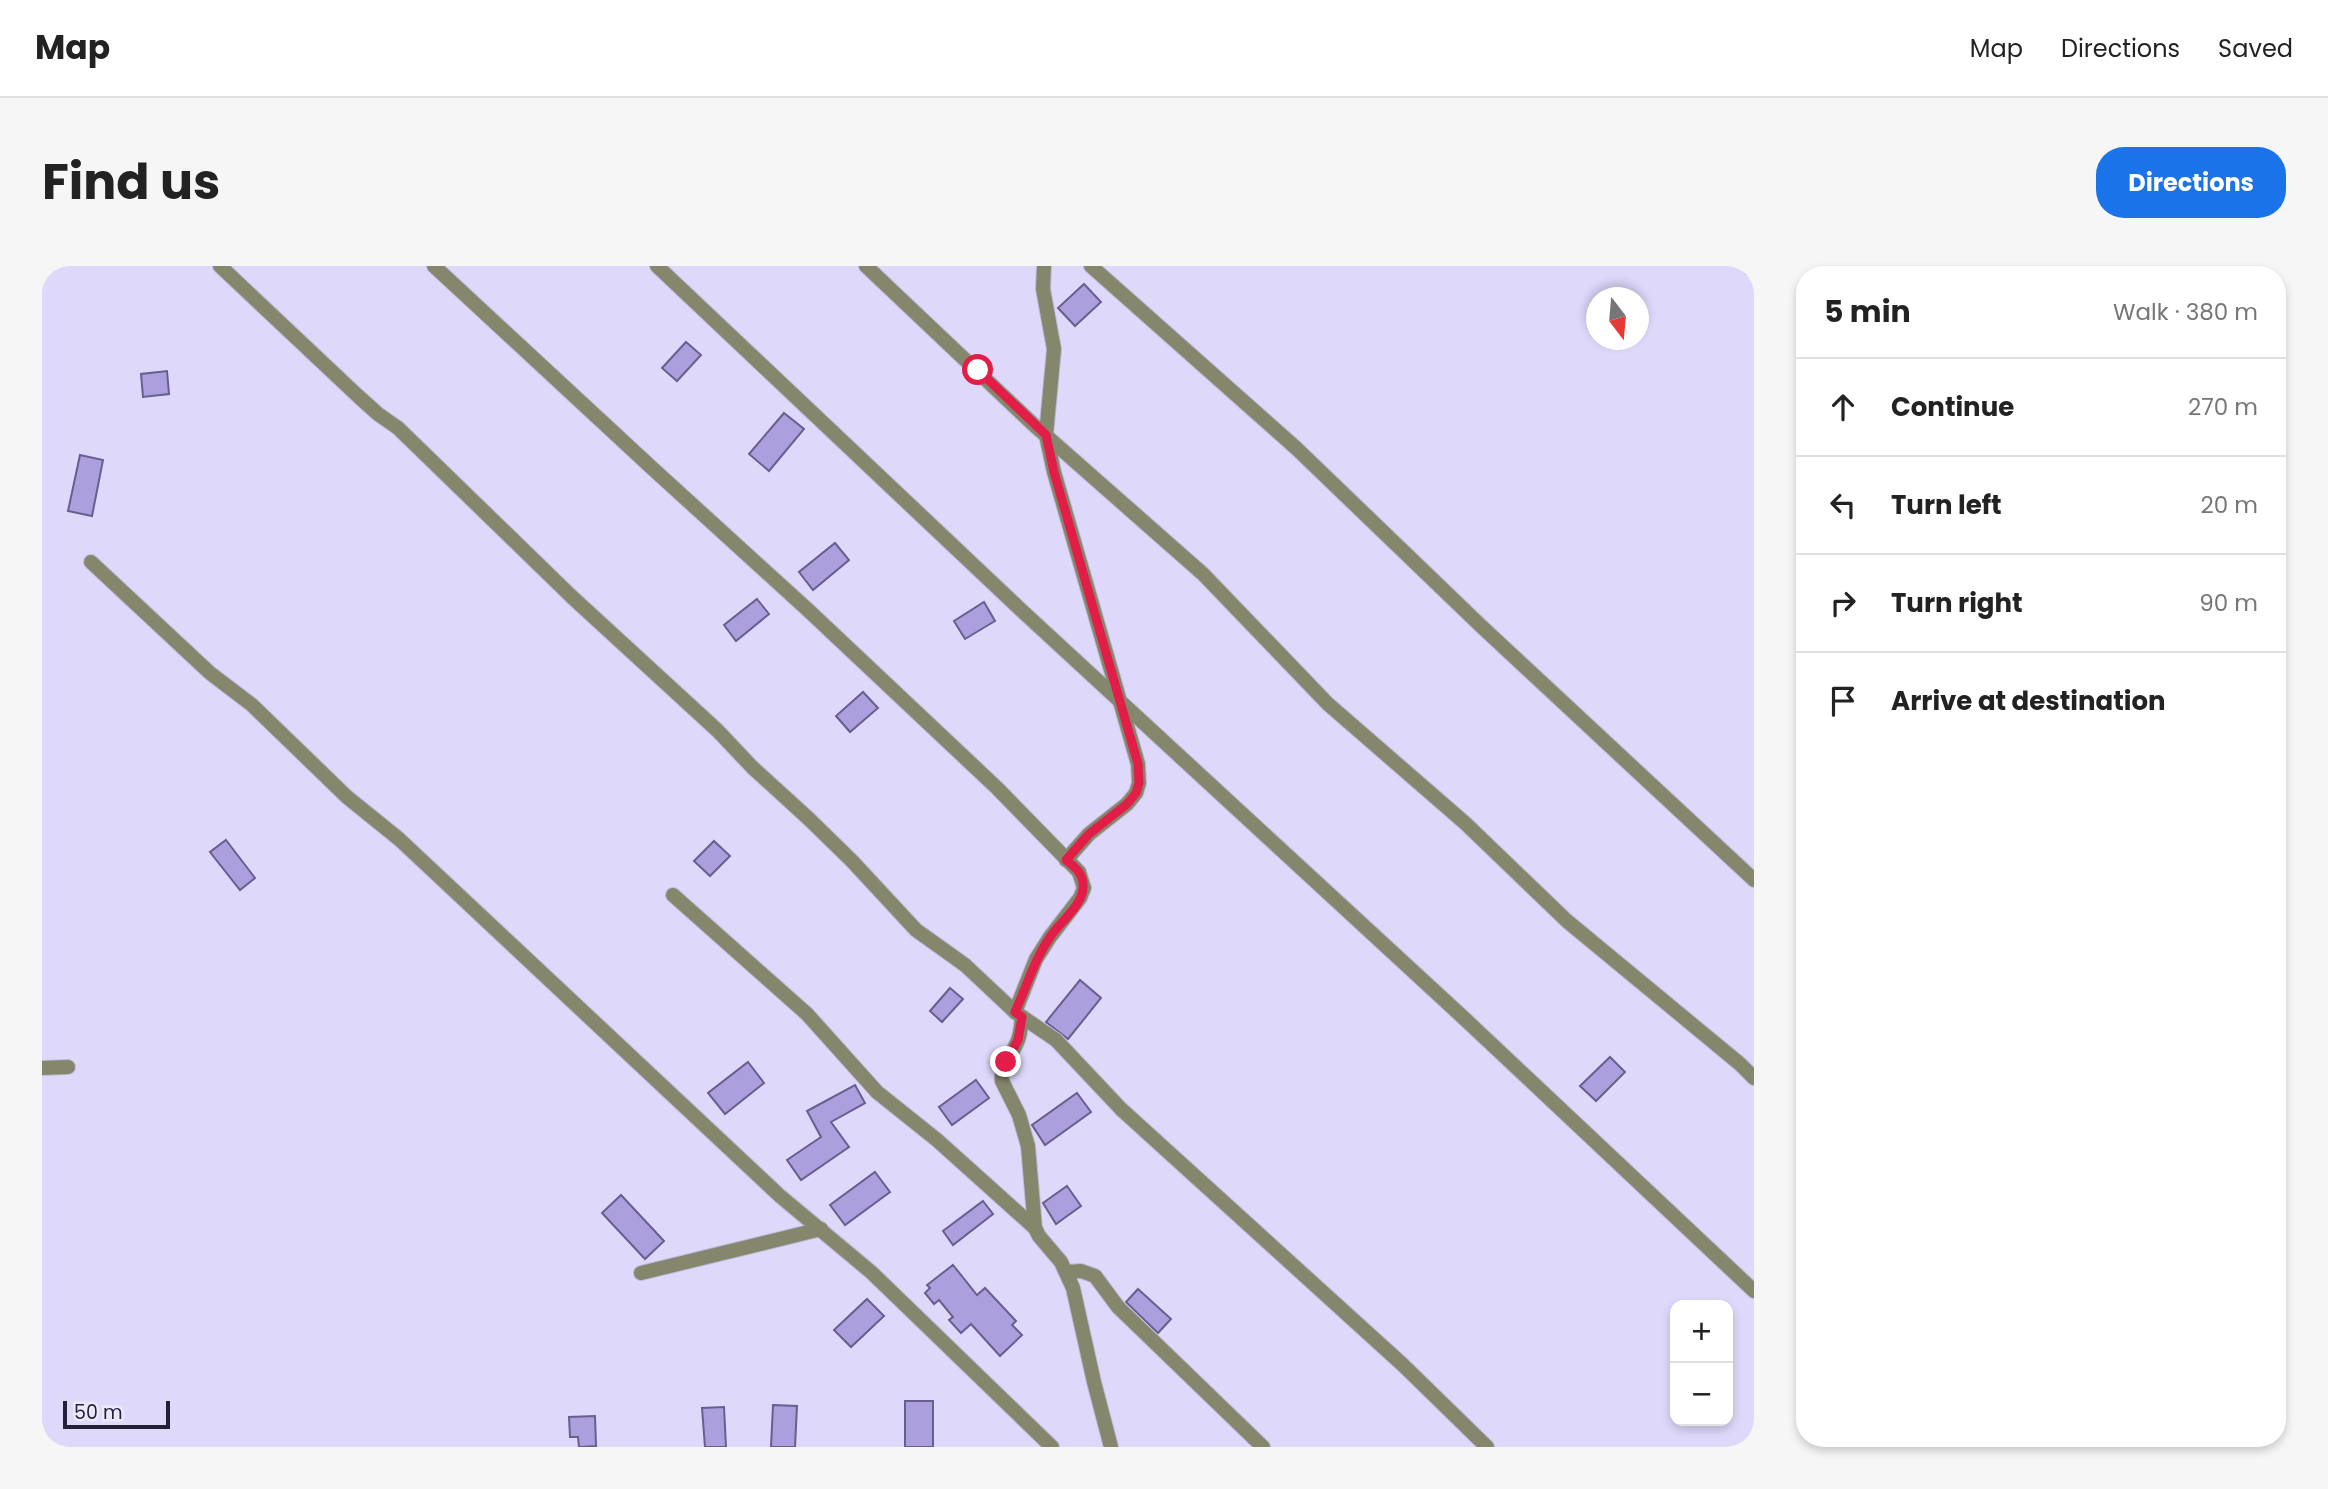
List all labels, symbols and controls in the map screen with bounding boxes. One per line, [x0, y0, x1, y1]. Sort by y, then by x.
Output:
text: Map [35, 24, 110, 71]
text: Map [1970, 32, 2023, 65]
text: Directions [2061, 32, 2180, 65]
text: Saved [2218, 32, 2293, 65]
button: Directions [2096, 147, 2286, 218]
text: Find us [42, 148, 220, 216]
north arrow [1586, 287, 1649, 350]
text: 5 min [1824, 290, 1911, 333]
text: Walk · 380 m [2113, 296, 2258, 328]
route start [962, 354, 993, 385]
icon: ahead [1824, 388, 1862, 426]
text: Continue [1891, 389, 2014, 425]
text: 270 m [2188, 391, 2258, 423]
icon: left [1824, 486, 1862, 524]
text: Turn left [1891, 487, 2002, 523]
text: 20 m [2200, 489, 2258, 521]
icon: right [1824, 584, 1862, 622]
text: Turn right [1891, 585, 2023, 621]
text: 90 m [2199, 587, 2258, 619]
icon: arrive [1824, 682, 1862, 720]
text: Arrive at destination [1891, 683, 2166, 719]
route end [990, 1046, 1021, 1077]
map controls [1670, 1300, 1733, 1426]
button: + [1670, 1300, 1733, 1363]
button: − [1670, 1363, 1733, 1426]
scale bar [63, 1398, 170, 1430]
text: 50 m [74, 1399, 123, 1426]

